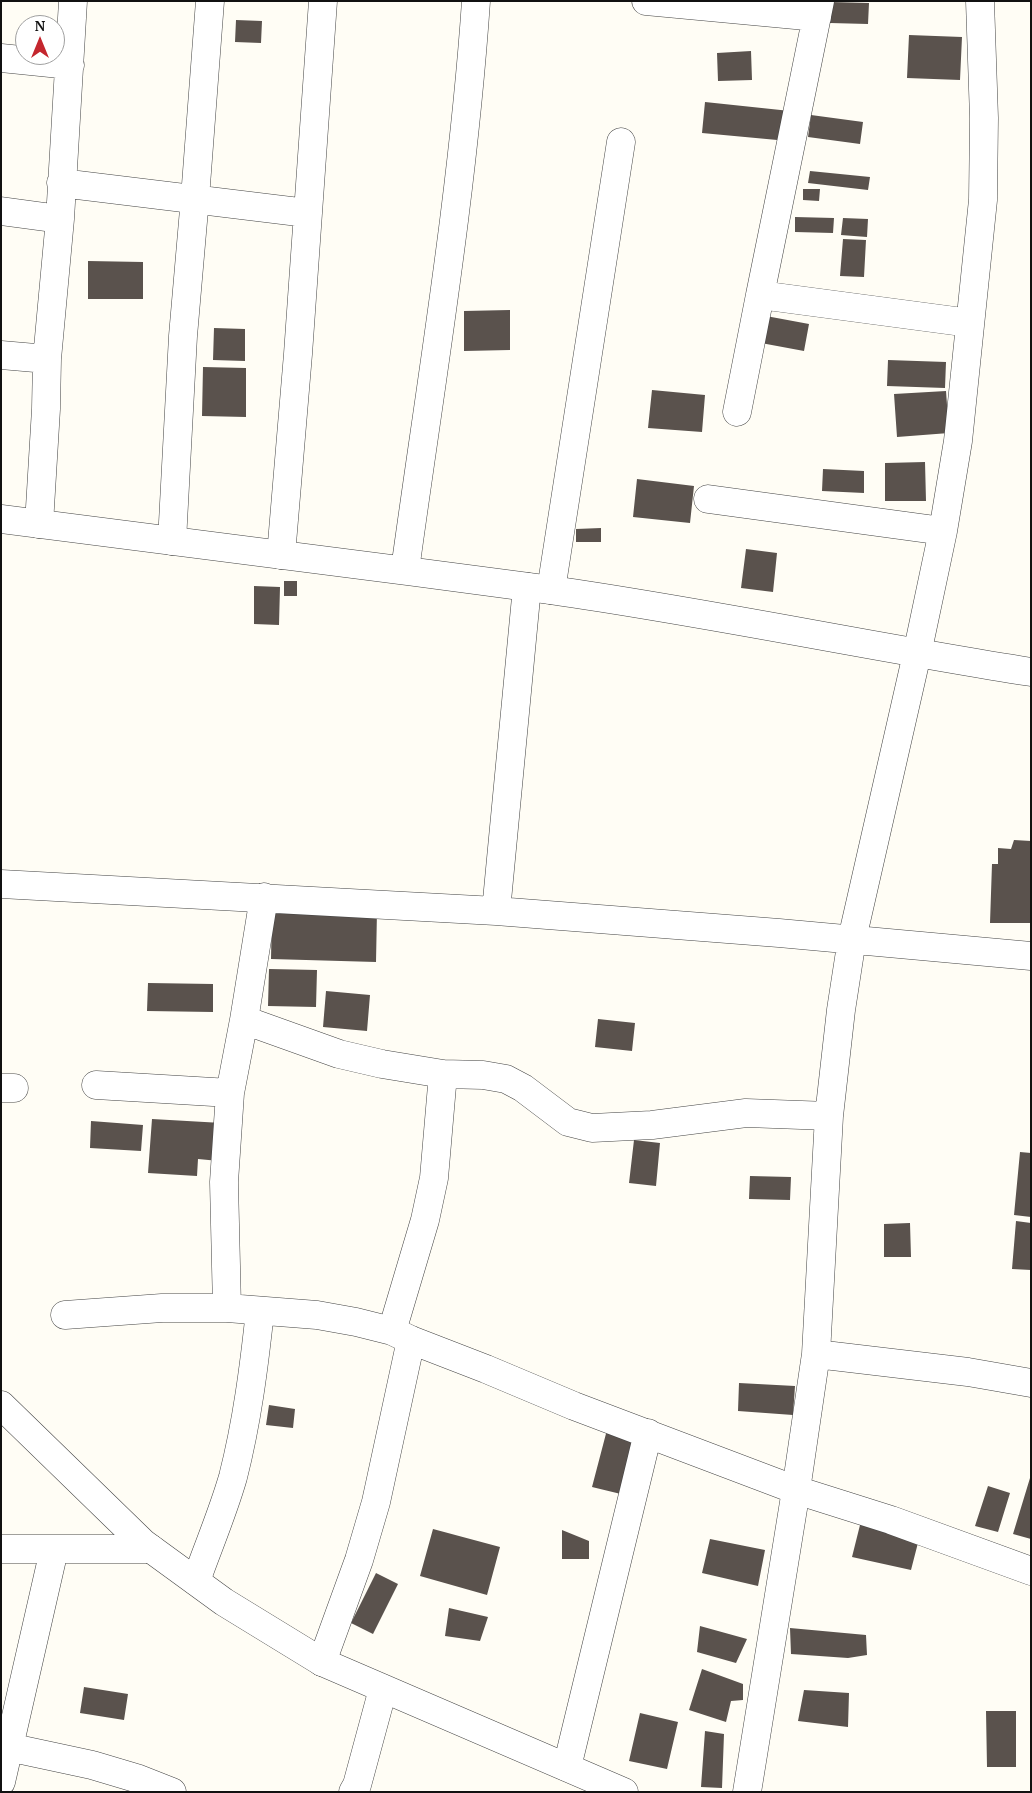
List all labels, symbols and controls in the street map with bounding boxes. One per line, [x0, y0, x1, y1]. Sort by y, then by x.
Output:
north arrow [15, 15, 65, 65]
text: N [35, 16, 45, 35]

